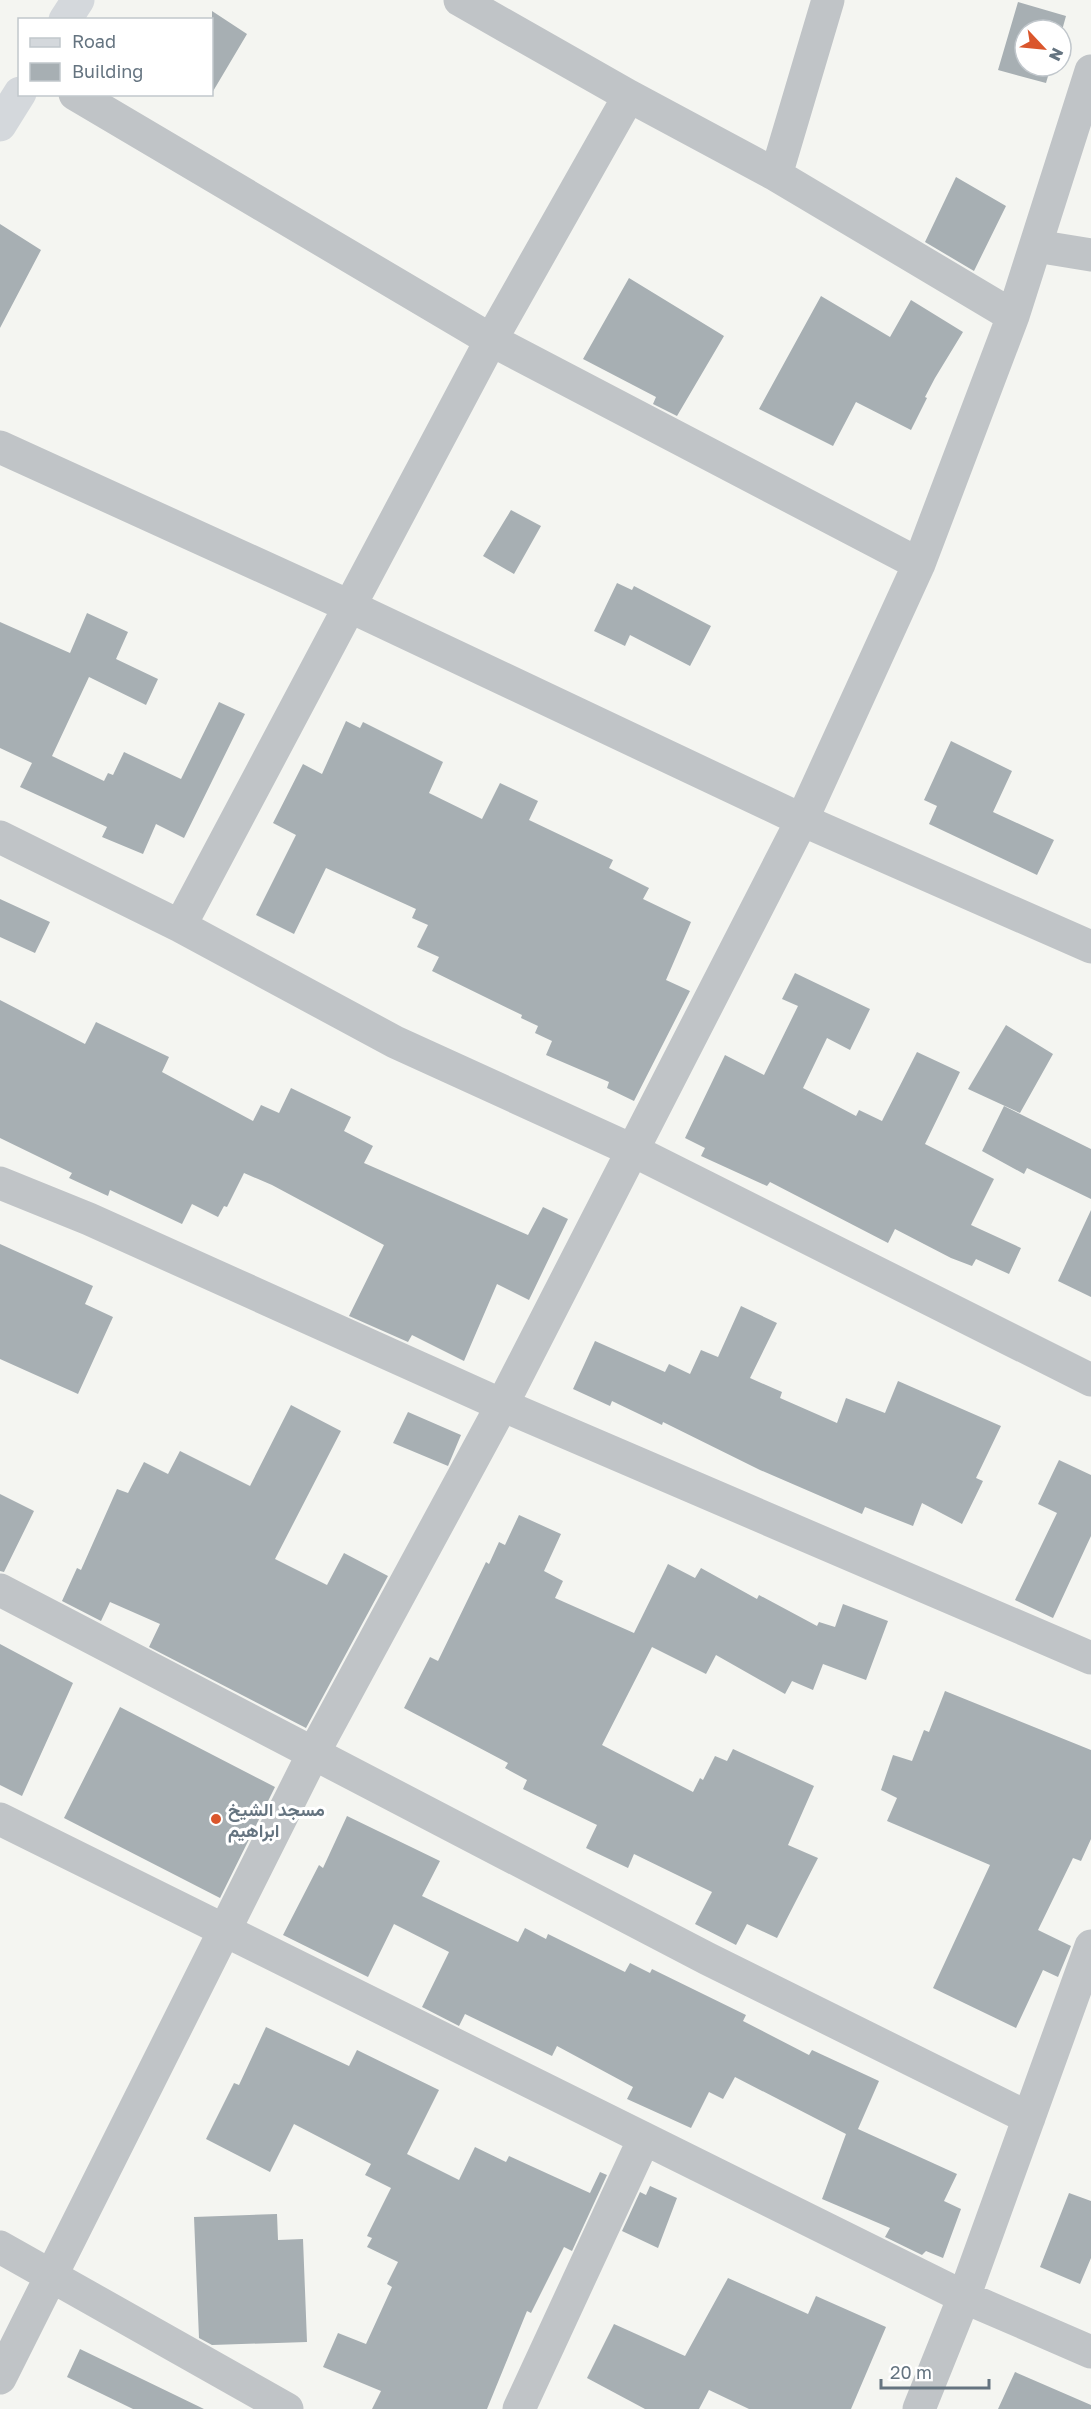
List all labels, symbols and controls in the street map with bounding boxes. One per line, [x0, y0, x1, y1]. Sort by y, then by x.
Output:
legend [18, 18, 213, 96]
north arrow [1013, 18, 1073, 78]
text: Road [72, 30, 116, 52]
text: N [1045, 45, 1068, 64]
text: Building [72, 60, 143, 82]
place label: مسجد الشيخ ابراهيم [228, 1798, 325, 1843]
marker: مسجد الشيخ ابراهيم [209, 1812, 223, 1826]
scale bar [881, 2352, 989, 2390]
text: 20 m [890, 2361, 932, 2383]

